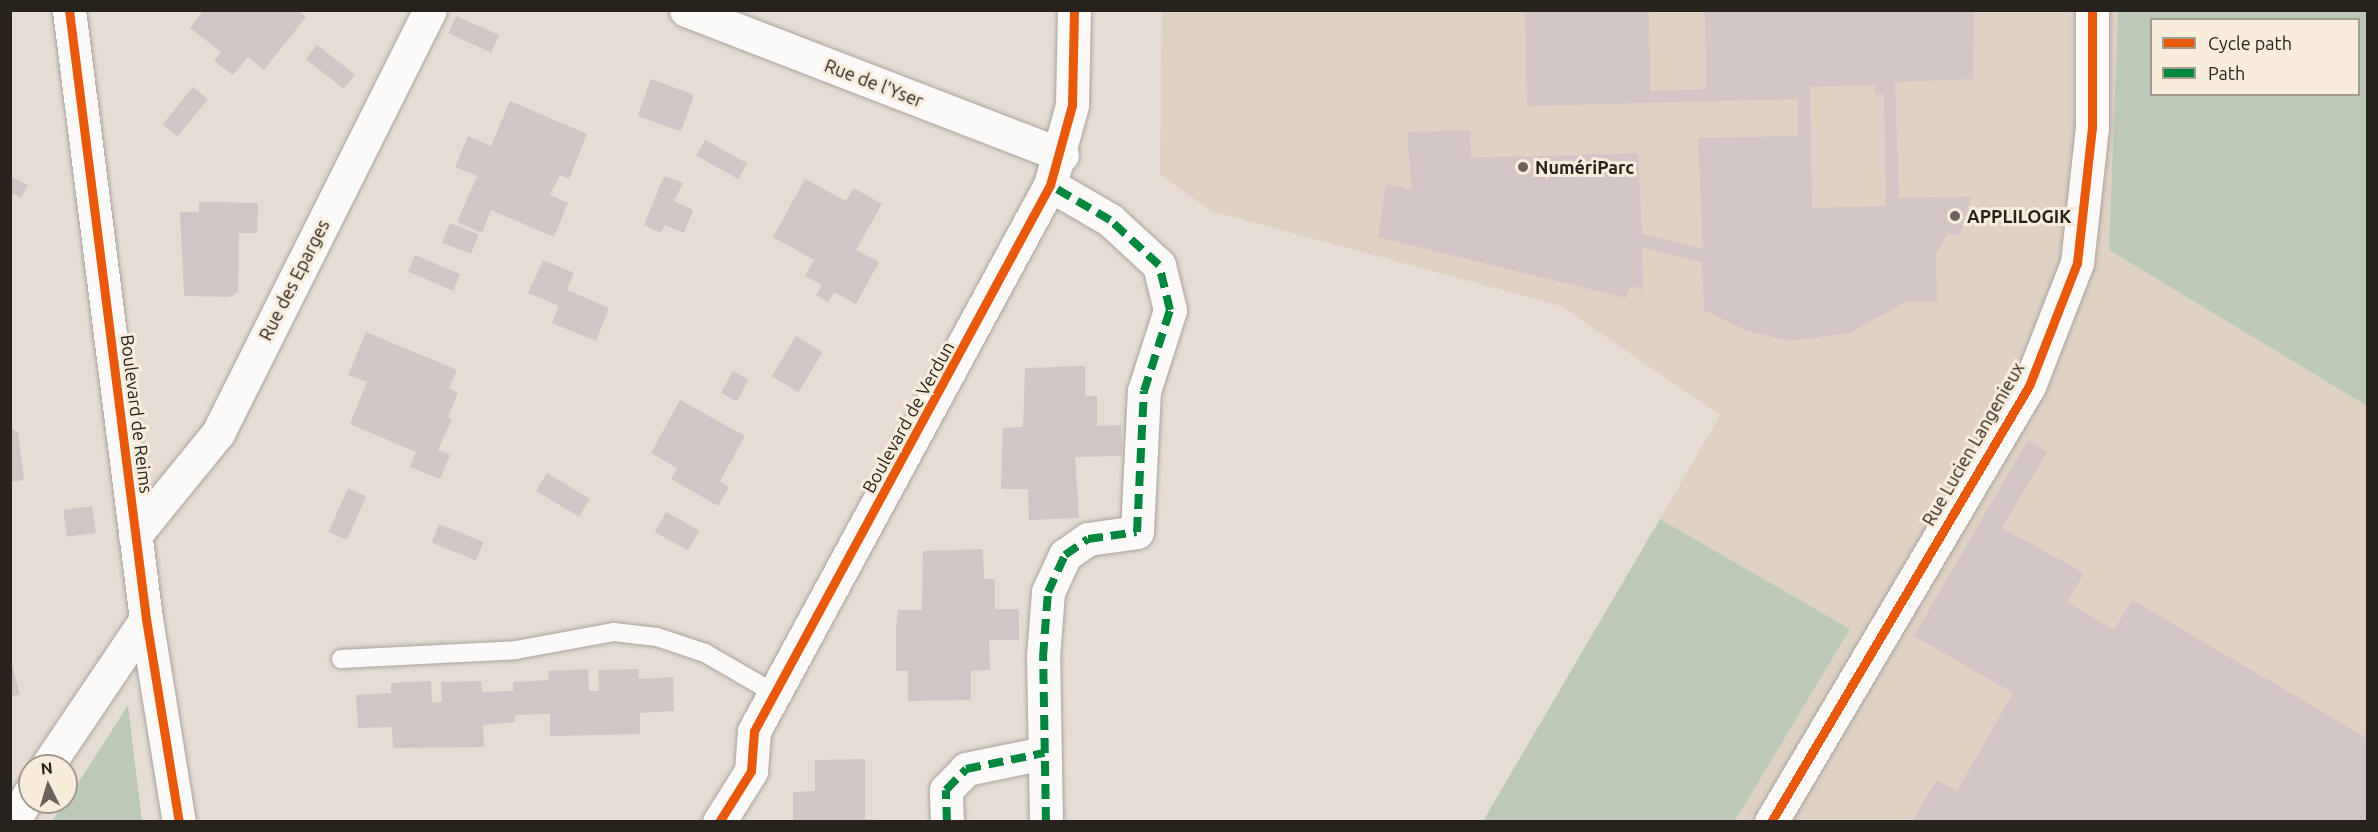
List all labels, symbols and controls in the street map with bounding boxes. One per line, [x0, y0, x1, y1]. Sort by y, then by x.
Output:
legend [2150, 18, 2360, 96]
text: Cycle path [2208, 33, 2292, 53]
street label: Rue de l'Yser [822, 54, 926, 112]
text: Path [2208, 63, 2245, 83]
place label: NumériParc [1535, 156, 1634, 178]
marker: NumériParc [1516, 160, 1530, 174]
place label: APPLILOGIK [1967, 205, 2071, 227]
marker: APPLILOGIK [1948, 209, 1962, 223]
street label: Rue des Eparges [254, 216, 334, 344]
street label: Boulevard de Reims [117, 333, 157, 495]
street label: Boulevard de Verdun [857, 338, 959, 496]
street label: Rue Lucien Langenieux [1917, 358, 2029, 530]
north arrow [18, 754, 78, 814]
text: N [40, 759, 53, 778]

